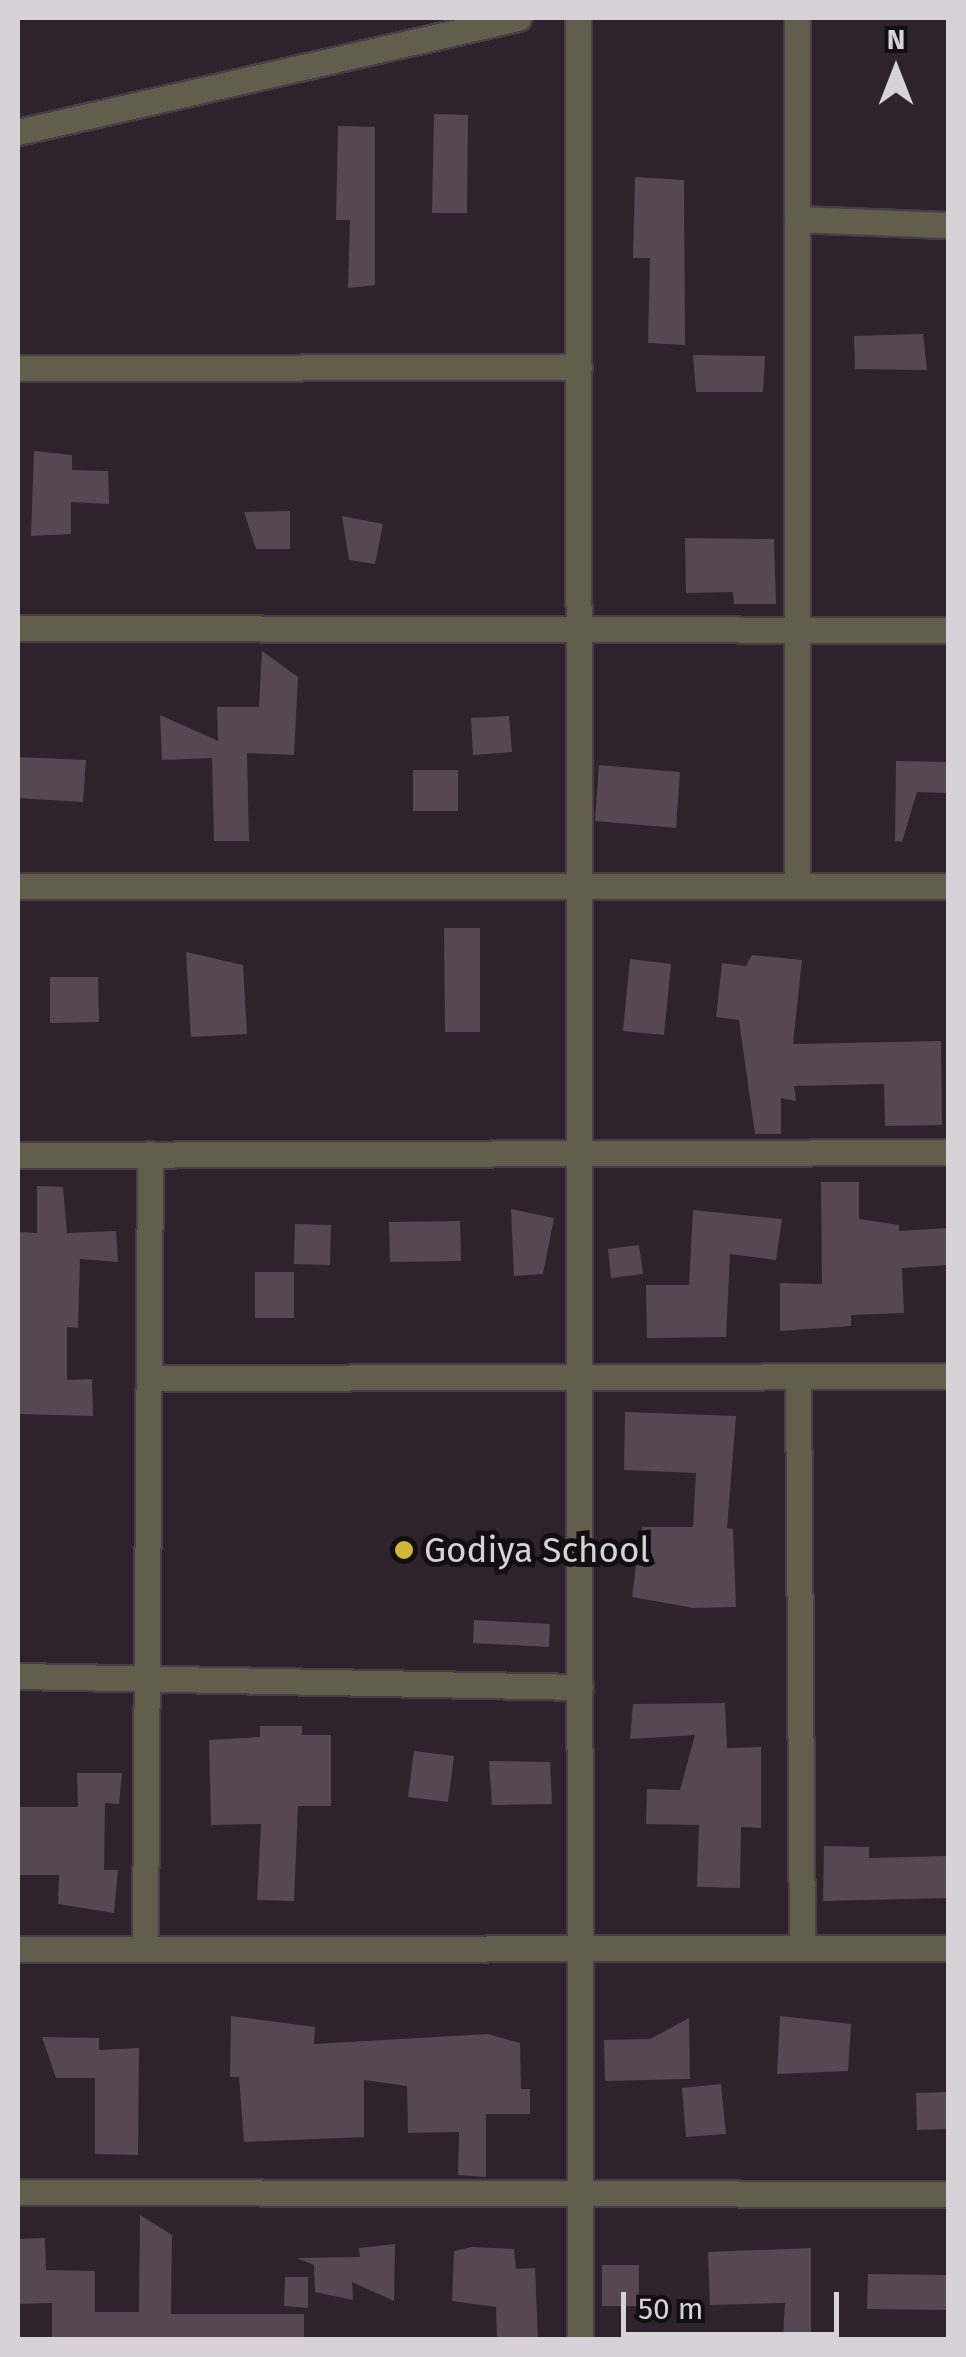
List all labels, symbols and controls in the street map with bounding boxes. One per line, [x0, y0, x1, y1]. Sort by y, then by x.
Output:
north arrow [846, 20, 946, 120]
text: N [887, 23, 905, 56]
place label: Godiya School [424, 1529, 650, 1571]
marker: Godiya School [393, 1539, 415, 1561]
scale bar [626, 2272, 844, 2334]
text: 50 m [638, 2291, 703, 2327]

